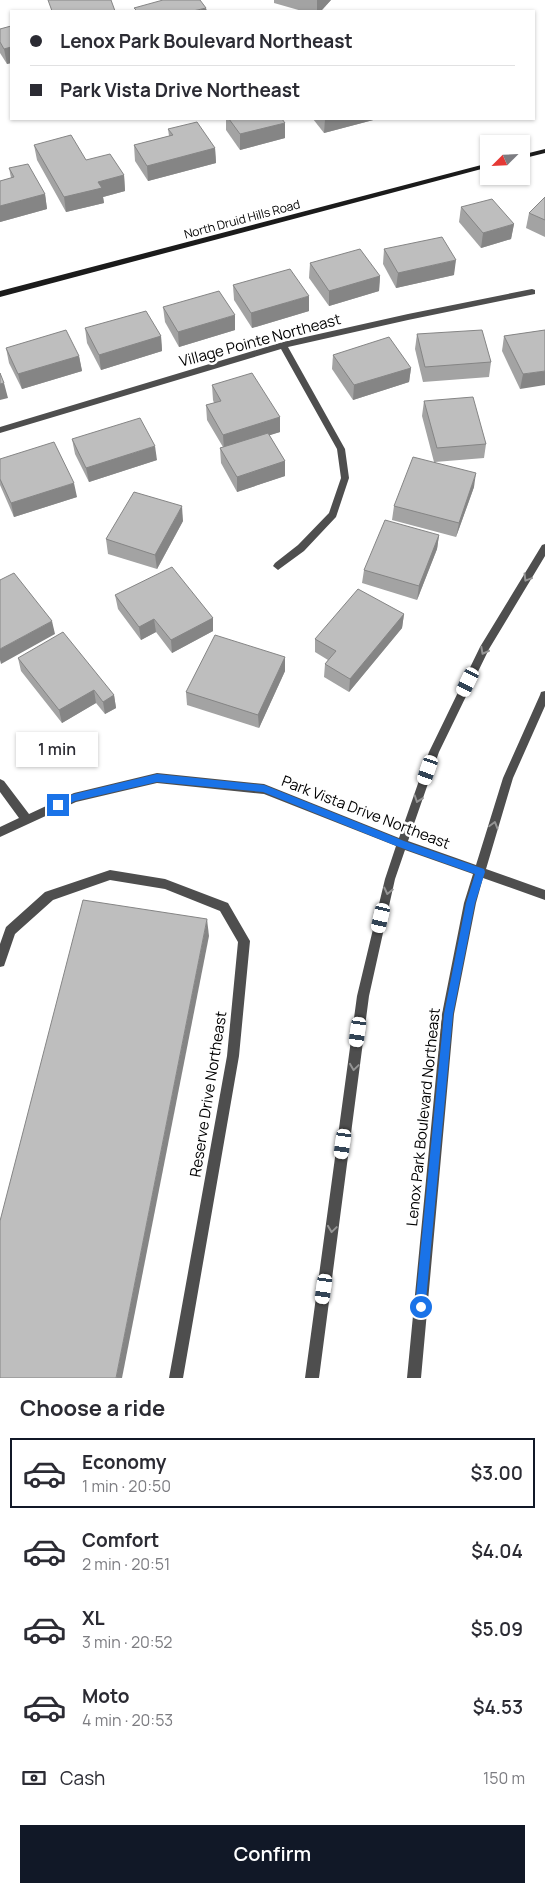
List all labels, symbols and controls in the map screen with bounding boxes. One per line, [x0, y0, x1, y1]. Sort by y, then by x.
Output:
text: Lenox Park Boulevard Northeast [60, 28, 353, 54]
text: Park Vista Drive Northeast [60, 77, 300, 103]
north arrow [480, 135, 530, 185]
map controls [480, 135, 530, 185]
street label: North Druid Hills Road [182, 195, 302, 243]
street label: Village Pointe Northeast [177, 308, 343, 372]
one-way arrow [523, 573, 533, 582]
one-way arrow [480, 645, 490, 654]
car [454, 665, 481, 699]
callout: 1 min [17, 732, 99, 768]
text: 1 min [38, 738, 76, 760]
car [416, 753, 439, 787]
street label: Park Vista Drive Northeast [279, 770, 453, 854]
route end [47, 794, 69, 816]
one-way arrow [414, 794, 424, 803]
one-way arrow [488, 821, 499, 830]
one-way arrow [383, 886, 394, 895]
car [370, 902, 391, 934]
street label: Lenox Park Boulevard Northeast [401, 1007, 445, 1227]
street label: Reserve Drive Northeast [185, 1010, 231, 1178]
car [348, 1016, 367, 1048]
one-way arrow [349, 1063, 359, 1072]
car [333, 1128, 352, 1160]
one-way arrow [327, 1225, 338, 1233]
car [314, 1273, 333, 1305]
route start [410, 1296, 432, 1318]
text: Choose a ride [20, 1393, 165, 1423]
text: Economy [82, 1449, 166, 1475]
icon: car [22, 1451, 67, 1496]
text: $3.00 [471, 1460, 523, 1486]
text: 1 min · 20:50 [82, 1475, 171, 1497]
text: Comfort [82, 1527, 159, 1553]
icon: car [22, 1529, 67, 1574]
text: $4.04 [471, 1538, 523, 1564]
text: 2 min · 20:51 [82, 1553, 170, 1575]
text: XL [82, 1605, 105, 1631]
icon: car [22, 1607, 67, 1652]
text: $5.09 [471, 1616, 523, 1642]
text: 3 min · 20:52 [82, 1631, 172, 1653]
text: Moto [82, 1683, 129, 1709]
icon: car [22, 1685, 67, 1730]
text: $4.53 [473, 1694, 523, 1720]
text: 4 min · 20:53 [82, 1709, 173, 1731]
icon: cash [20, 1764, 48, 1792]
text: Cash [60, 1765, 105, 1791]
text: 150 m [483, 1767, 525, 1789]
button: Confirm [20, 1825, 525, 1883]

